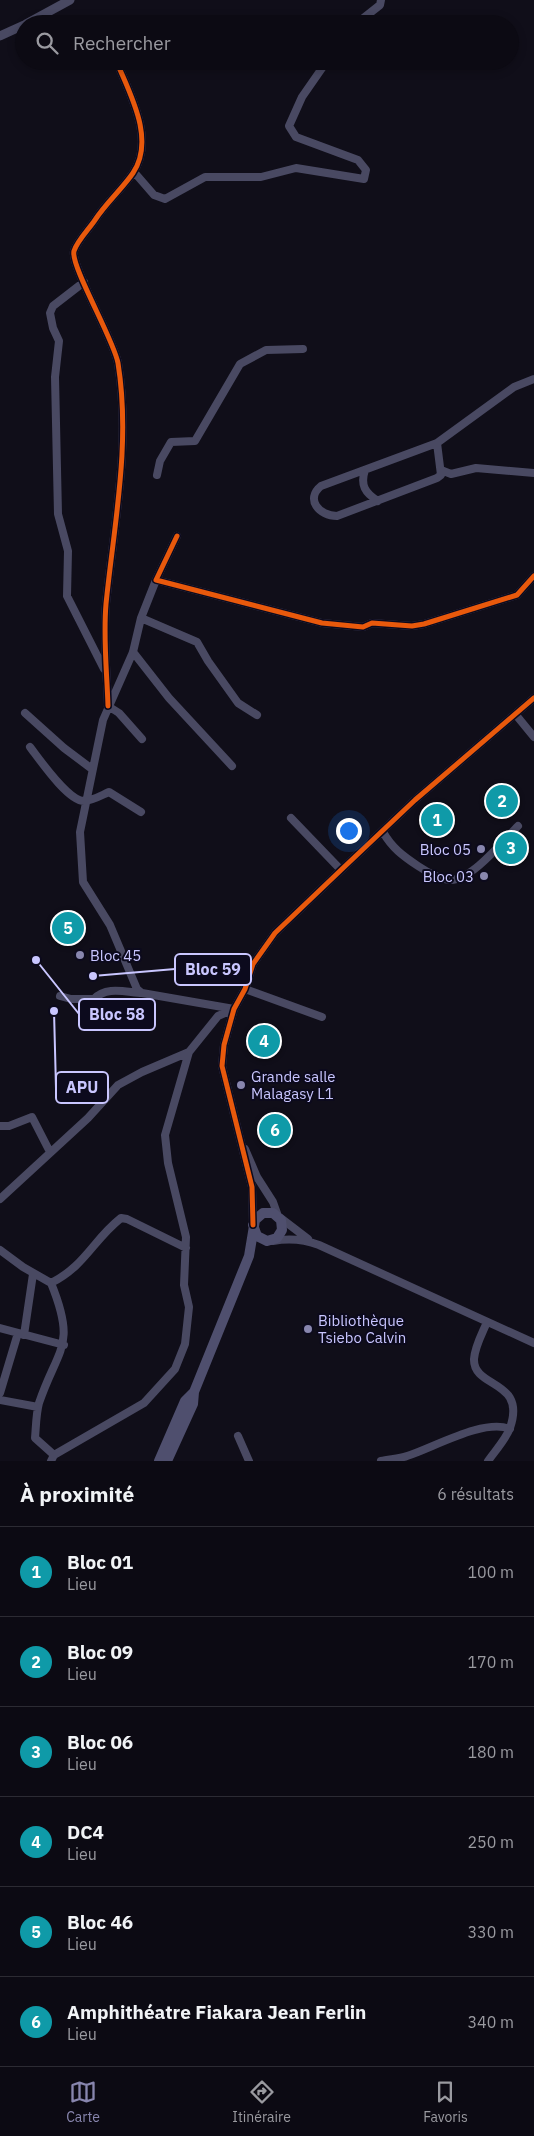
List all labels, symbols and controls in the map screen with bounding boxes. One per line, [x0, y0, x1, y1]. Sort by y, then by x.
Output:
search box [15, 15, 519, 70]
icon: search [33, 29, 61, 57]
text: Rechercher [73, 31, 171, 55]
pin: 2 [486, 782, 518, 820]
pin: 1 [421, 801, 453, 839]
your location [336, 818, 362, 844]
pin: 3 [495, 829, 527, 867]
place label: Bloc 05 [420, 840, 471, 859]
marker: Bloc 05 [475, 843, 487, 855]
place label: Bloc 03 [423, 867, 474, 886]
marker: Bloc 03 [478, 870, 490, 882]
pin: 5 [52, 909, 84, 947]
place label: Bloc 45 [90, 946, 141, 965]
marker: Bloc 45 [74, 949, 86, 961]
callout: Bloc 59 [175, 954, 251, 985]
text: Bloc 59 [185, 959, 241, 979]
callout: Bloc 58 [79, 999, 155, 1030]
text: Bloc 58 [89, 1004, 145, 1024]
pin: 4 [248, 1022, 280, 1060]
place label: Grande salle Malagasy L1 [251, 1067, 336, 1103]
callout: APU [56, 1072, 108, 1103]
text: APU [66, 1077, 98, 1097]
marker: Grande salle Malagasy L1 [235, 1079, 247, 1091]
pin: 6 [259, 1111, 291, 1149]
place label: Bibliothèque Tsiebo Calvin [318, 1311, 406, 1347]
marker: Bibliothèque Tsiebo Calvin [302, 1323, 314, 1335]
text: À proximité [20, 1480, 134, 1508]
text: 6 résultats [437, 1484, 514, 1504]
text: Bloc 01 [67, 1550, 133, 1574]
text: 1 [31, 1562, 41, 1582]
text: 100 m [467, 1562, 514, 1582]
text: Lieu [67, 1574, 97, 1594]
text: Bloc 09 [67, 1640, 133, 1664]
text: 2 [31, 1652, 41, 1672]
text: 170 m [467, 1652, 514, 1672]
text: Lieu [67, 1664, 97, 1684]
text: Bloc 06 [67, 1730, 133, 1754]
text: 3 [31, 1742, 41, 1762]
text: 180 m [467, 1742, 514, 1762]
text: Lieu [67, 1754, 97, 1774]
text: DC4 [67, 1820, 104, 1844]
text: 4 [31, 1832, 41, 1852]
text: 250 m [467, 1832, 514, 1852]
text: Lieu [67, 1844, 97, 1864]
text: Bloc 46 [67, 1910, 133, 1934]
text: 5 [31, 1922, 41, 1942]
text: 330 m [467, 1922, 514, 1942]
text: Lieu [67, 1934, 97, 1954]
text: Amphithéatre Fiakara Jean Ferlin [67, 2000, 366, 2024]
text: 6 [31, 2012, 41, 2032]
text: 340 m [467, 2012, 514, 2032]
text: Lieu [67, 2024, 97, 2044]
tab: Carte [66, 2078, 100, 2126]
tab: Itinéraire [232, 2078, 291, 2126]
tab: Favoris [423, 2078, 468, 2126]

